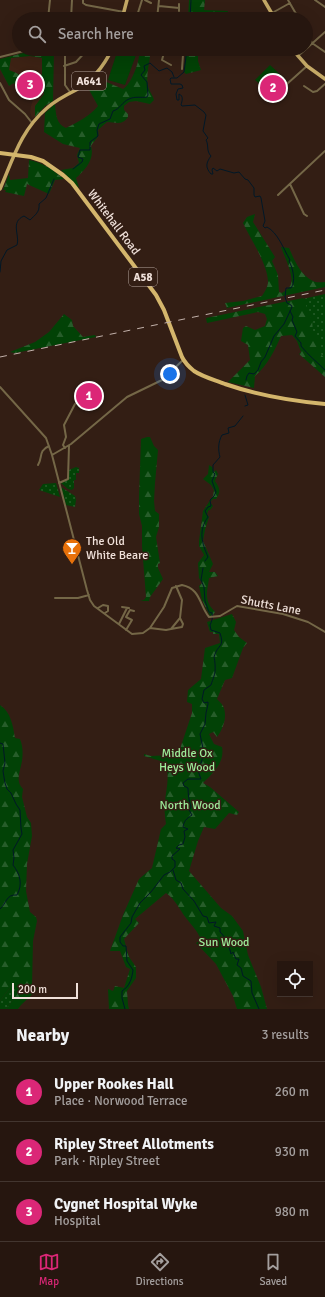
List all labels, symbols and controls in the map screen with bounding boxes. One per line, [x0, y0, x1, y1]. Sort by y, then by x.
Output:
search box [12, 12, 313, 56]
icon: search [26, 23, 48, 45]
text: Search here [58, 25, 134, 43]
pin: 3 [17, 70, 43, 100]
road number: A641 [72, 72, 106, 90]
pin: 2 [260, 73, 286, 103]
street label: Whitehall Road [84, 187, 143, 258]
road number: A58 [129, 268, 157, 286]
your location [160, 364, 180, 384]
pin: 1 [76, 381, 102, 411]
place label: The Old White Beare [86, 534, 148, 563]
bar icon: The Old White Beare [61, 537, 83, 565]
street label: Shutts Lane [240, 592, 302, 619]
park label: Middle Ox Heys Wood [159, 746, 215, 775]
park label: North Wood [159, 798, 221, 813]
park label: Sun Wood [199, 935, 250, 950]
map controls [277, 961, 313, 997]
button: locate [277, 961, 313, 997]
scale bar [12, 981, 78, 1000]
text: 200 m [18, 983, 47, 996]
text: Nearby [16, 1025, 69, 1046]
text: 3 results [261, 1027, 309, 1043]
text: Upper Rookes Hall [54, 1075, 174, 1093]
text: 1 [25, 1084, 33, 1100]
text: 260 m [275, 1084, 309, 1100]
text: Place · Norwood Terrace [54, 1093, 188, 1109]
text: Ripley Street Allotments [54, 1135, 214, 1153]
text: 2 [25, 1144, 33, 1160]
text: 930 m [275, 1144, 309, 1160]
text: Park · Ripley Street [54, 1153, 160, 1169]
text: Cygnet Hospital Wyke [54, 1195, 198, 1213]
text: 3 [25, 1204, 33, 1220]
text: 980 m [275, 1204, 309, 1220]
text: Hospital [54, 1213, 101, 1229]
tab: Map [38, 1251, 60, 1288]
tab: Directions [136, 1251, 184, 1288]
tab: Saved [259, 1251, 287, 1288]

